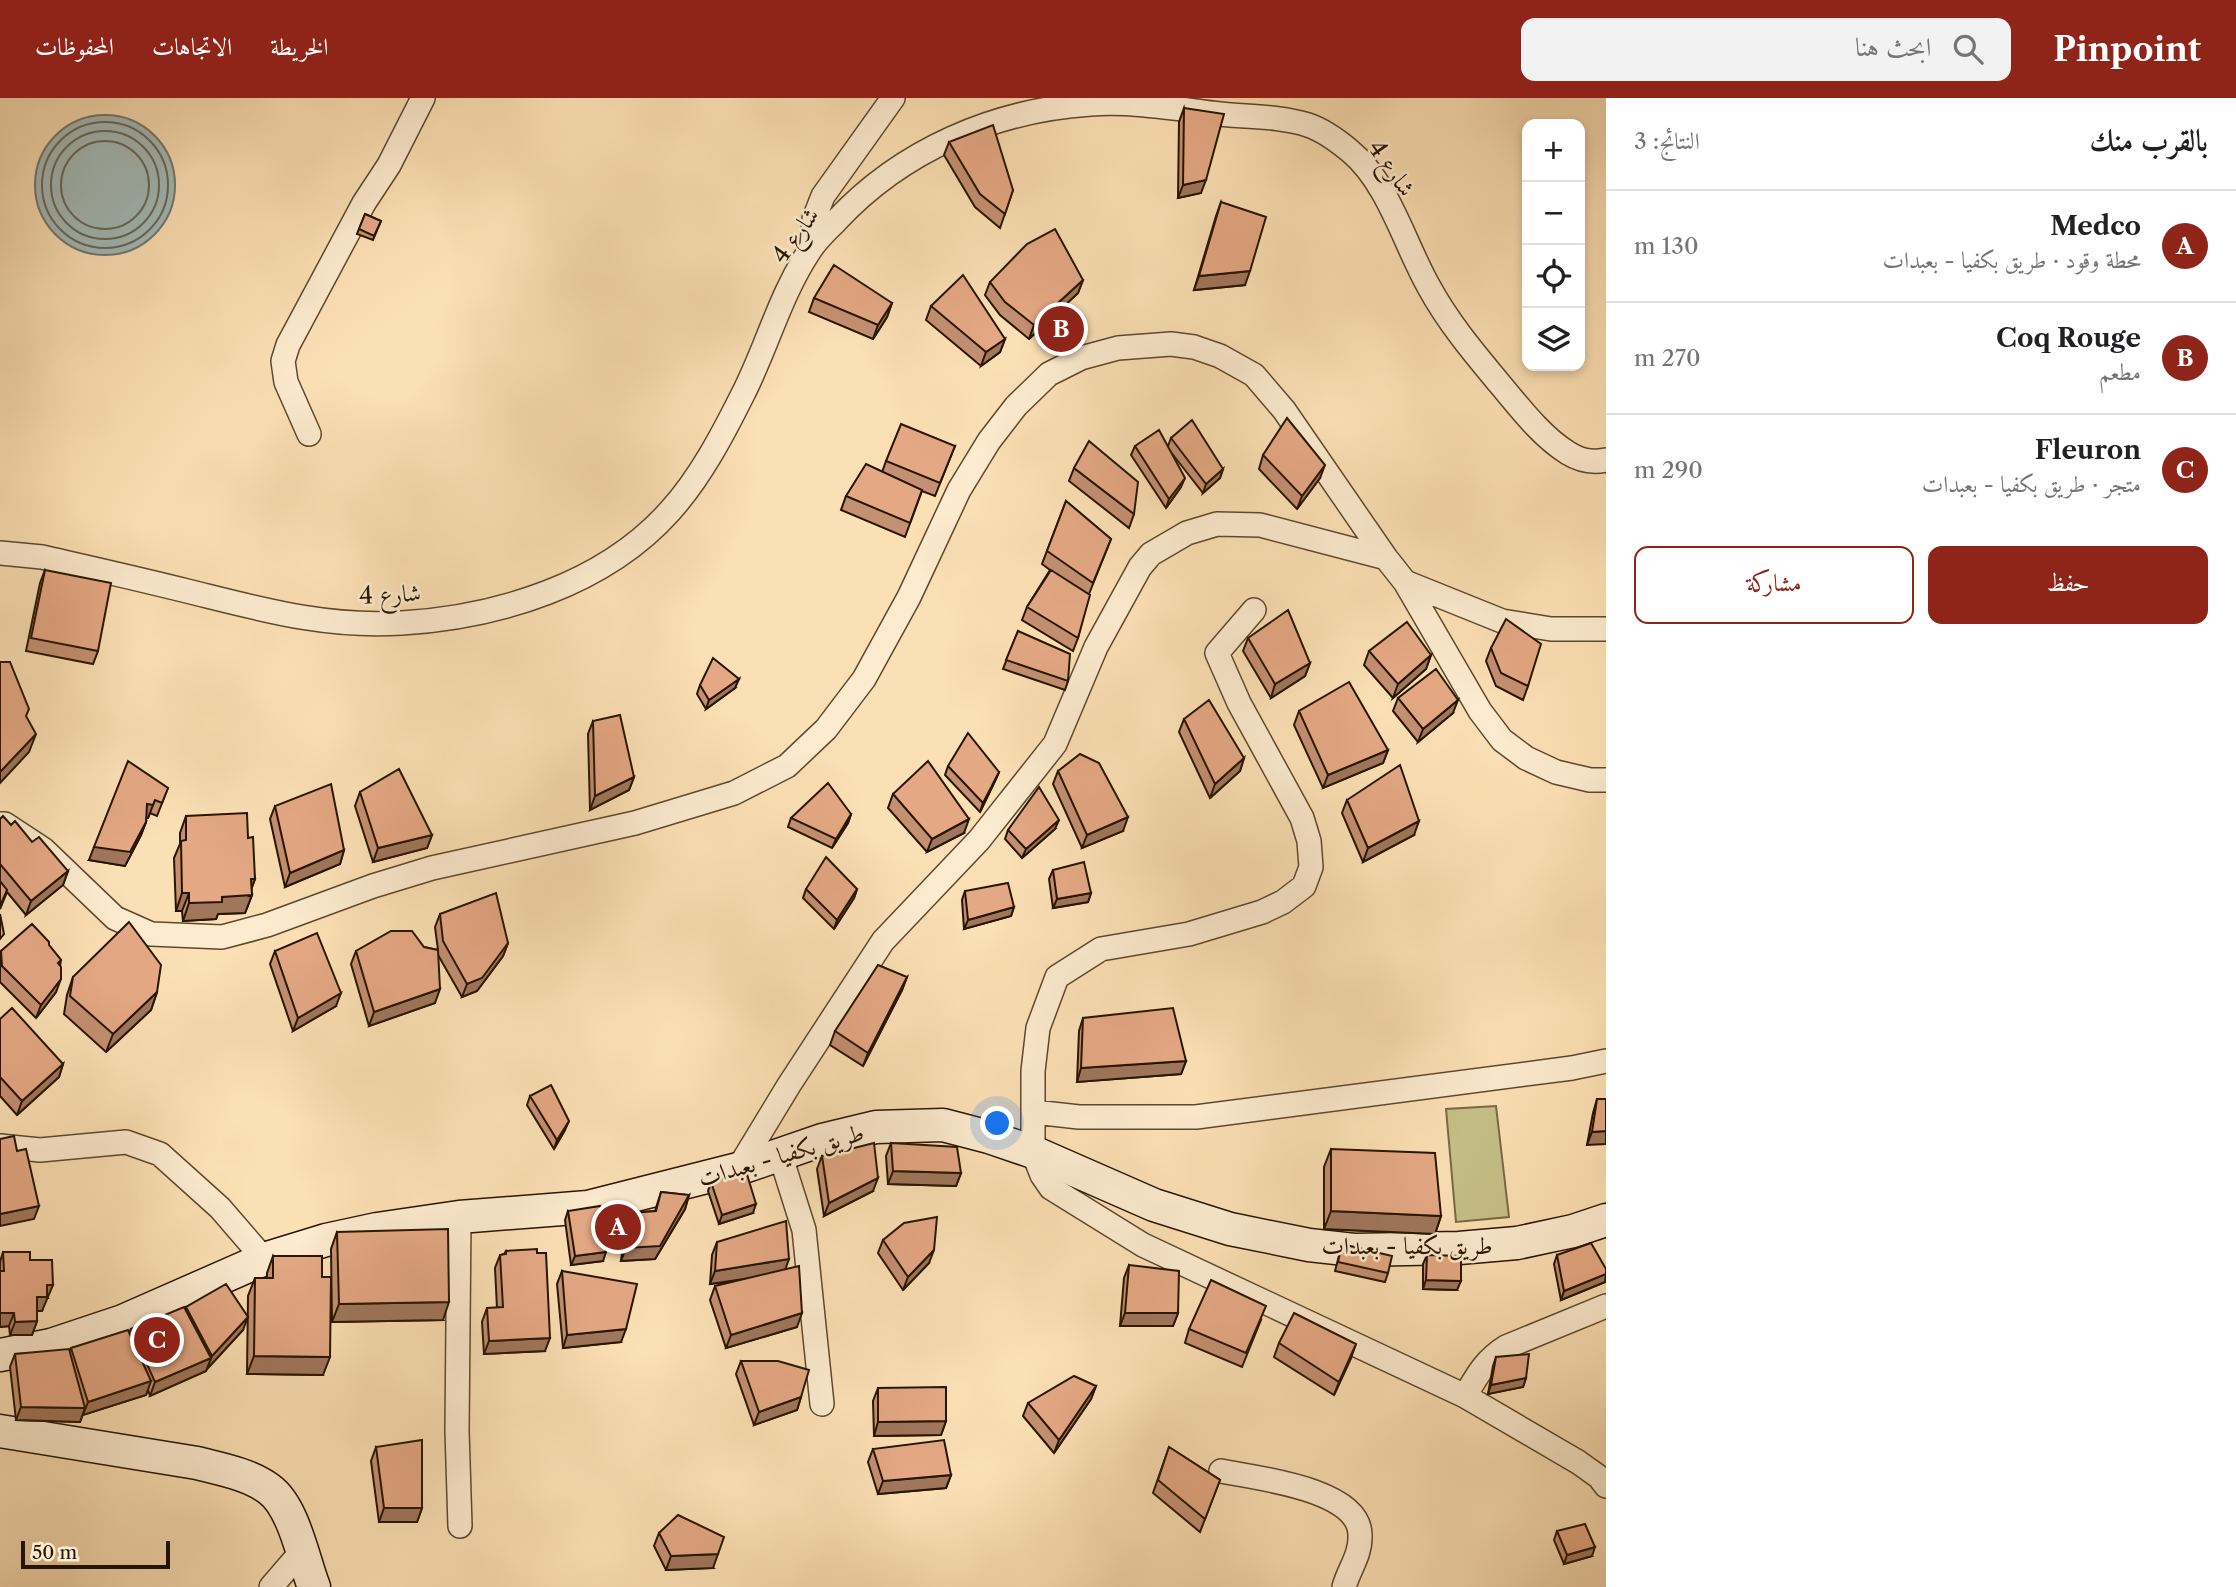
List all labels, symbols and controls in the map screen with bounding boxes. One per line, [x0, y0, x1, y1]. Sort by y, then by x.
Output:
search box [1521, 18, 2011, 81]
text: Pinpoint [2053, 29, 2201, 70]
icon: search [1949, 30, 1987, 68]
text: ابحث هنا [1855, 31, 1931, 63]
text: المحفوظات [35, 32, 114, 61]
text: الاتجاهات [152, 32, 232, 61]
text: الخريطة [270, 32, 329, 61]
map controls [1522, 119, 1585, 371]
button: + [1522, 119, 1585, 182]
text: بالقرب منك [2090, 122, 2208, 159]
text: النتائج: 3 [1634, 127, 1700, 155]
street label: شارع 4 [1357, 134, 1422, 205]
button: − [1522, 182, 1585, 245]
street label: شارع 4 [765, 201, 830, 272]
text: Medco [2050, 210, 2141, 242]
text: 130 m [1634, 232, 1698, 260]
text: A [2176, 232, 2194, 260]
button: locate [1522, 245, 1585, 308]
text: محطة وقود · طريق بكفيا - بعبدات [1883, 246, 2141, 274]
pin: B [1038, 303, 1084, 355]
button: layers [1522, 308, 1585, 371]
text: Coq Rouge [1996, 322, 2141, 354]
text: 270 m [1634, 344, 1701, 372]
text: B [2176, 344, 2194, 372]
text: مطعم [2099, 358, 2141, 386]
text: Fleuron [2035, 434, 2141, 466]
text: 290 m [1634, 456, 1703, 484]
text: C [2176, 456, 2194, 484]
text: متجر · طريق بكفيا - بعبدات [1922, 470, 2141, 498]
button: مشاركة [1634, 546, 1914, 624]
button: حفظ [1928, 546, 2208, 624]
street label: شارع 4 [358, 578, 422, 616]
your location [980, 1106, 1014, 1140]
street label: طريق بكفيا - بعبدات [695, 1117, 868, 1193]
pin: A [595, 1201, 641, 1253]
street label: طريق بكفيا - بعبدات [1321, 1231, 1493, 1261]
pin: C [134, 1314, 180, 1366]
scale bar [21, 1538, 170, 1570]
text: 50 m [32, 1541, 77, 1564]

